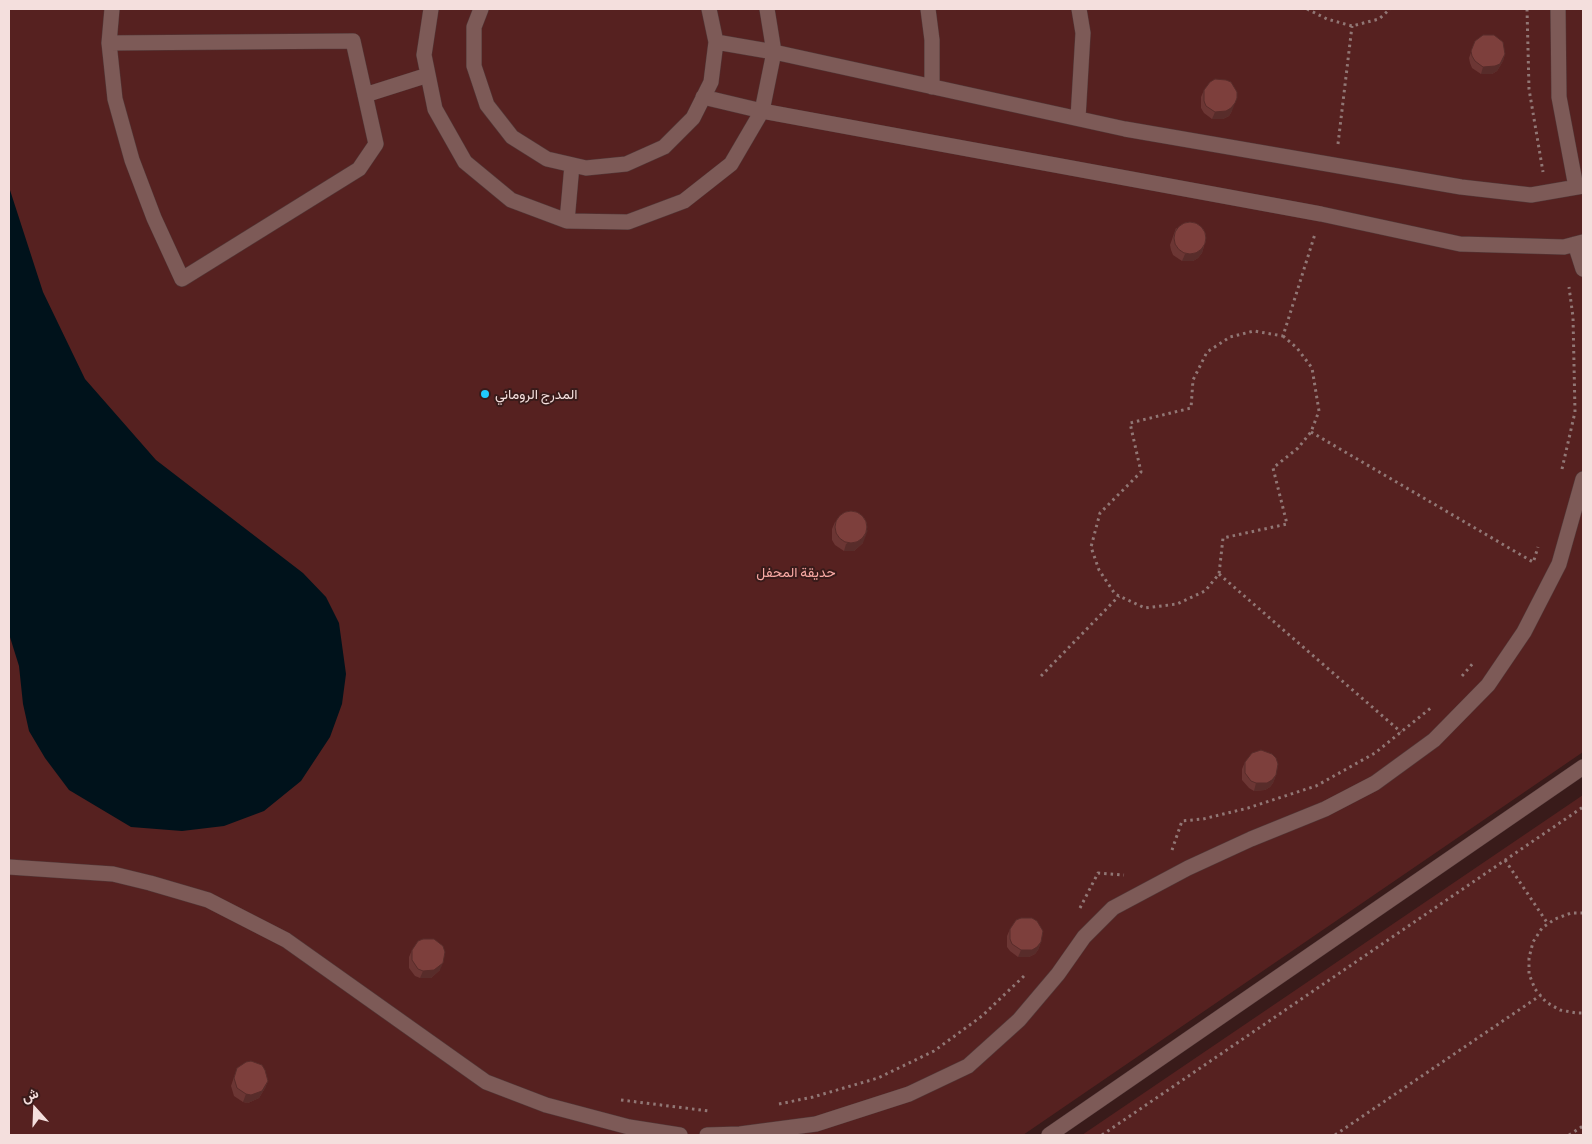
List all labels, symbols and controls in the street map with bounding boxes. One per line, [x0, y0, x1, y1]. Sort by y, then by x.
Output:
place label: المدرج الروماني [495, 386, 578, 402]
marker: المدرج الروماني [479, 388, 491, 400]
park label: حديقة المحفل [756, 564, 836, 580]
north arrow [10, 1084, 60, 1134]
text: ش [19, 1084, 41, 1105]

